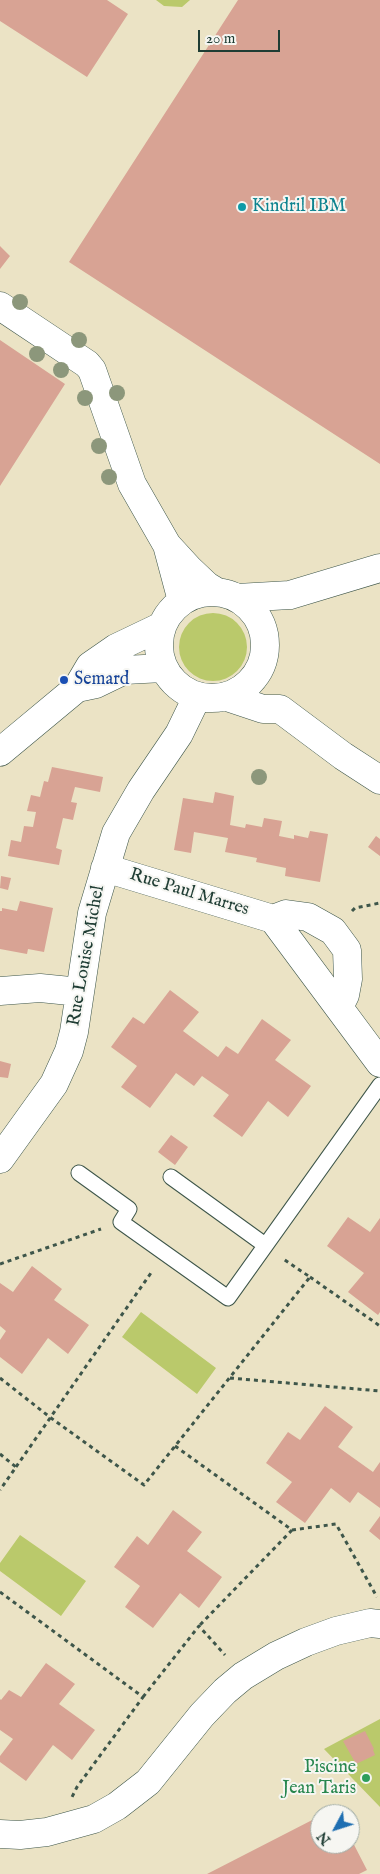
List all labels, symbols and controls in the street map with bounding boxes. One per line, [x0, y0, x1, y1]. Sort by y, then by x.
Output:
scale bar [200, 20, 282, 52]
text: 20 m [206, 29, 235, 48]
place label: Kindril IBM [252, 196, 346, 218]
marker: Kindril IBM [236, 201, 248, 213]
place label: Semard [74, 669, 129, 691]
marker: Semard [58, 674, 70, 686]
street label: Rue Paul Marres [127, 865, 251, 921]
street label: Rue Louise Michel [64, 884, 110, 1028]
place label: Piscine Jean Taris [282, 1757, 356, 1800]
marker: Piscine Jean Taris [360, 1772, 372, 1784]
north arrow [310, 1804, 360, 1854]
text: N [313, 1828, 335, 1848]

